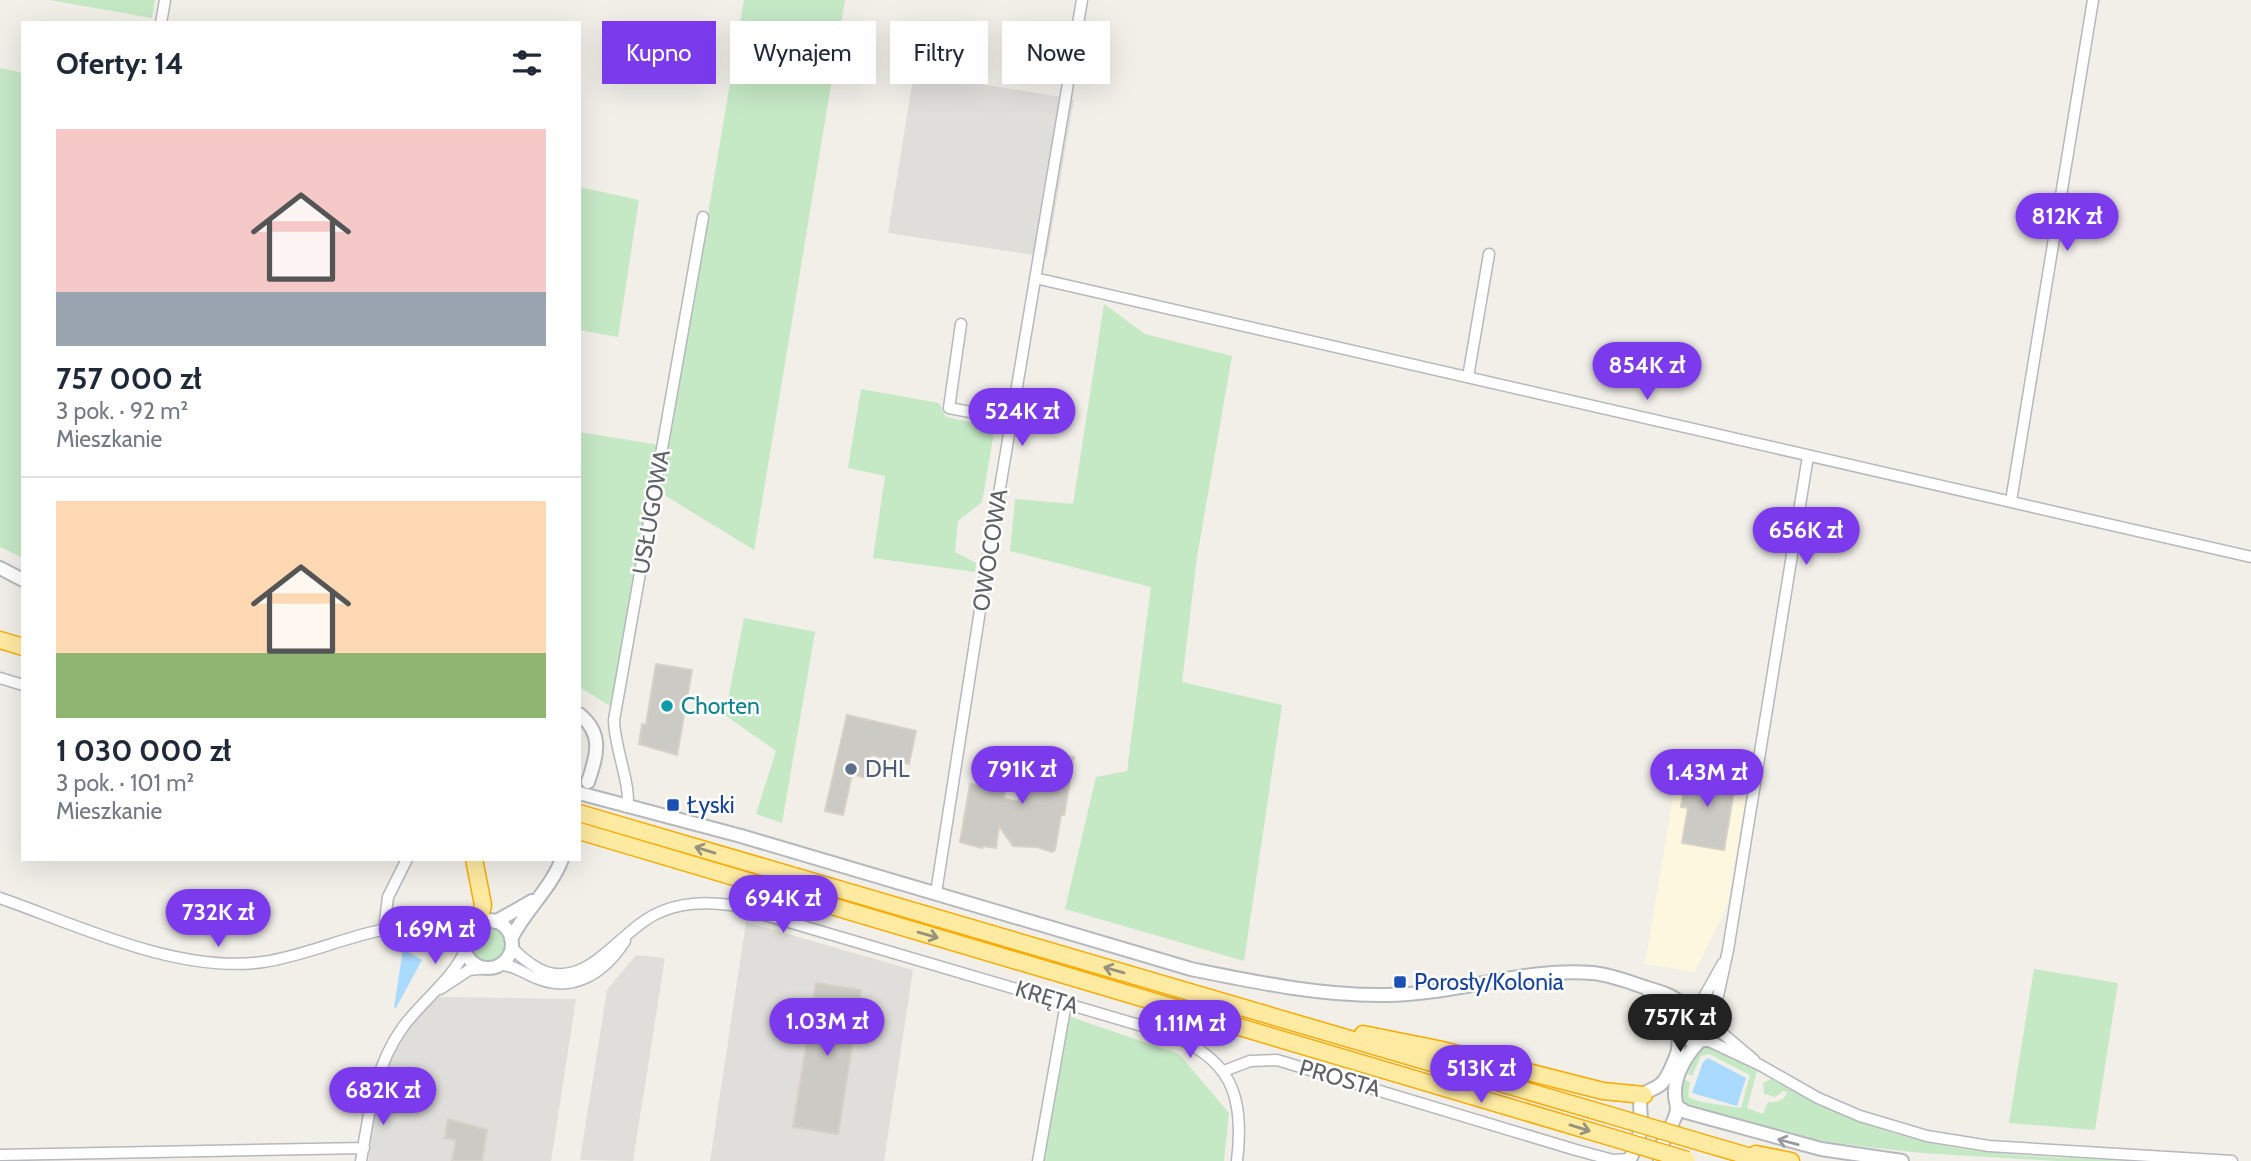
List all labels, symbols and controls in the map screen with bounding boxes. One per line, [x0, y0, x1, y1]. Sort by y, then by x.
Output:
chip: Kupno [602, 21, 716, 84]
chip: Wynajem [730, 21, 876, 84]
chip: Filtry [890, 21, 988, 84]
chip: Nowe [1002, 21, 1110, 84]
icon: filters [508, 44, 546, 82]
text: Oferty: 14 [56, 45, 184, 82]
icon: home [238, 174, 364, 300]
pin: 812K zł [2002, 194, 2132, 253]
text: 812K zł [2032, 202, 2102, 230]
pin: 854K zł [1582, 342, 1712, 402]
text: 854K zł [1609, 351, 1685, 379]
text: 757 000 zł [56, 360, 202, 397]
pin: 524K zł [957, 388, 1087, 448]
text: 3 pok. · 92 m² [56, 397, 188, 425]
text: 524K zł [984, 397, 1060, 425]
text: Mieszkanie [56, 425, 162, 453]
street label: USŁUGOWA [626, 447, 676, 577]
street label: OWOCOWA [967, 487, 1013, 613]
pin: 656K zł [1741, 508, 1871, 567]
text: 656K zł [1769, 516, 1843, 544]
icon: home [238, 546, 364, 672]
place label: Chorten [681, 692, 760, 720]
marker: Chorten [659, 698, 675, 714]
text: 1 030 000 zł [56, 732, 231, 769]
pin: 791K zł [957, 746, 1087, 806]
pin: 1.43M zł [1635, 750, 1779, 809]
place label: DHL [865, 755, 910, 783]
text: 791K zł [987, 755, 1057, 783]
text: 1.43M zł [1666, 758, 1748, 786]
marker: DHL [843, 761, 859, 777]
text: 3 pok. · 101 m² [56, 769, 194, 797]
place label: Łyski [687, 791, 735, 819]
text: Mieszkanie [56, 797, 162, 825]
marker: Łyski [665, 797, 681, 813]
one-way arrow [694, 842, 716, 855]
pin: 694K zł [718, 876, 848, 935]
text: 694K zł [745, 884, 821, 912]
pin: 732K zł [153, 890, 283, 949]
text: 732K zł [182, 898, 254, 926]
pin: 1.69M zł [363, 906, 507, 966]
text: 1.69M zł [395, 915, 475, 943]
one-way arrow [916, 929, 939, 942]
one-way arrow [1103, 963, 1125, 976]
place label: Porosły/Kolonia [1414, 968, 1564, 996]
street label: KRĘTA [1012, 974, 1082, 1020]
marker: Porosły/Kolonia [1392, 974, 1408, 990]
pin: 757K zł [1615, 995, 1745, 1054]
pin: 1.03M zł [755, 998, 899, 1058]
pin: 1.11M zł [1118, 1000, 1262, 1060]
text: 757K zł [1644, 1003, 1716, 1031]
text: 1.03M zł [785, 1007, 869, 1035]
text: 1.11M zł [1154, 1009, 1226, 1037]
pin: 513K zł [1416, 1046, 1546, 1105]
street label: PROSTA [1296, 1053, 1384, 1103]
text: 513K zł [1446, 1054, 1516, 1082]
pin: 682K zł [318, 1068, 448, 1127]
text: 682K zł [345, 1076, 421, 1104]
one-way arrow [1569, 1123, 1591, 1136]
one-way arrow [1777, 1135, 1800, 1148]

